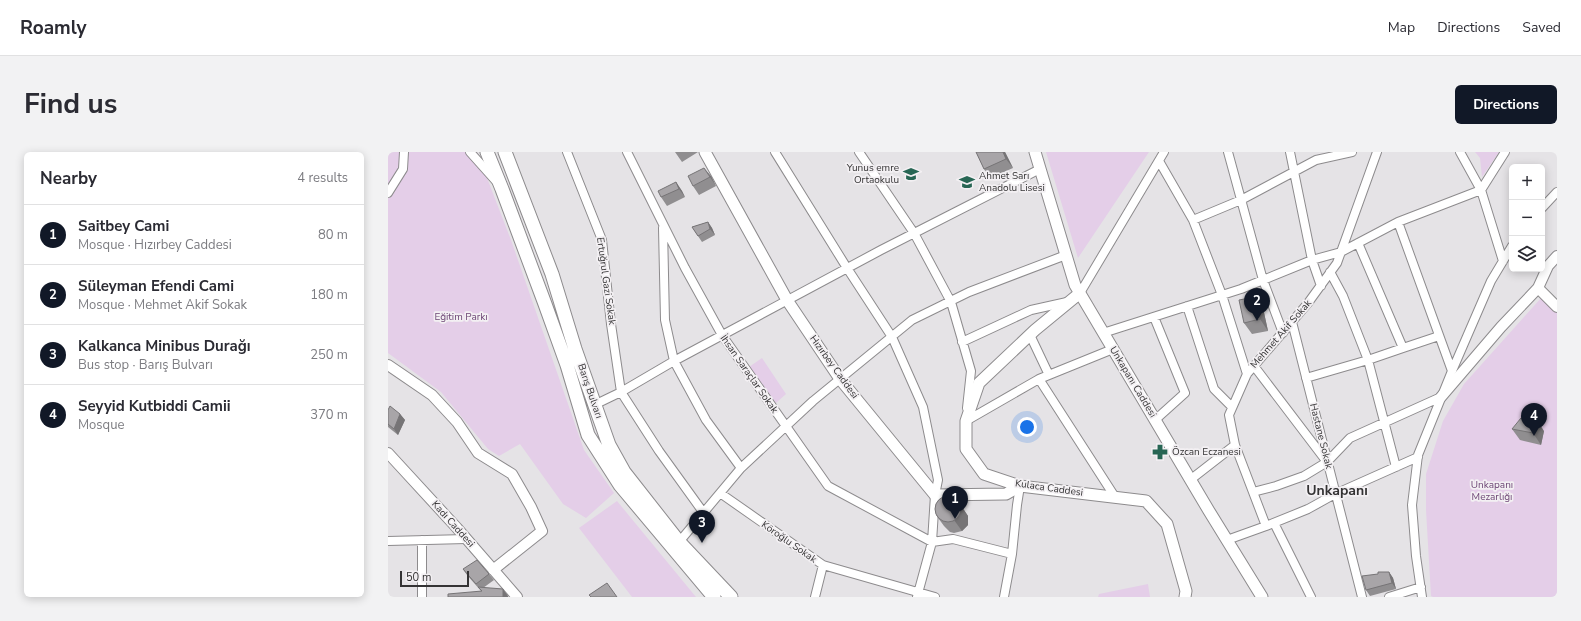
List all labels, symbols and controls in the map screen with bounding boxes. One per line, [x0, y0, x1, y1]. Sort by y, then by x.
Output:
text: Roamly [20, 15, 87, 41]
text: Map [1388, 18, 1415, 37]
text: Directions [1437, 18, 1500, 37]
text: Saved [1522, 18, 1561, 37]
text: Find us [24, 85, 118, 123]
button: Directions [1455, 85, 1557, 124]
place label: Yunus emre Ortaokulu [846, 161, 899, 187]
map controls [1509, 164, 1545, 272]
button: + [1509, 164, 1545, 200]
school or university icon: Yunus emre Ortaokulu [902, 165, 920, 183]
text: Nearby [40, 167, 97, 190]
text: 4 results [297, 169, 348, 187]
place label: Ahmet Sarı Anadolu Lisesi [979, 169, 1045, 195]
school or university icon: Ahmet Sarı Anadolu Lisesi [958, 173, 976, 191]
button: − [1509, 200, 1545, 236]
text: Saitbey Cami [78, 216, 169, 236]
text: 1 [49, 226, 57, 244]
text: 80 m [318, 226, 348, 244]
text: Mosque · Hızırbey Caddesi [78, 236, 232, 254]
street label: Ertuğrul Gazi Sokak [593, 236, 619, 327]
button: layers [1509, 236, 1545, 272]
text: Süleyman Efendi Cami [78, 276, 234, 296]
text: 2 [49, 286, 57, 304]
text: 180 m [310, 286, 348, 304]
pin: 2 [1244, 288, 1270, 321]
text: Mosque · Mehmet Akif Sokak [78, 296, 247, 314]
street label: Mehmet Akif Sokak [1247, 296, 1315, 371]
park label: Eğitim Parkı [434, 310, 488, 324]
street label: İhsan Saraçlar Sokak [717, 332, 782, 417]
street label: Hızırbey Caddesi [806, 332, 862, 402]
text: Kalkanca Minibus Durağı [78, 336, 251, 356]
street label: Unkapanı Caddesi [1106, 344, 1160, 420]
text: 3 [49, 346, 57, 364]
text: 250 m [310, 346, 348, 364]
text: Bus stop · Barış Bulvarı [78, 356, 213, 374]
street label: Barış Bulvarı [574, 362, 606, 420]
text: Seyyid Kutbiddi Camii [78, 396, 231, 416]
street label: Hastane Sokak [1306, 402, 1336, 471]
pin: 4 [1521, 403, 1547, 436]
text: 4 [49, 406, 57, 424]
text: 370 m [310, 406, 348, 424]
text: Mosque [78, 416, 124, 434]
your location [1017, 417, 1037, 437]
pharmacy icon: Özcan Eczanesi [1151, 443, 1169, 461]
place label: Özcan Eczanesi [1172, 445, 1241, 459]
street label: Kulaca Caddesi [1014, 476, 1084, 500]
park label: Unkapanı Mezarlığı [1471, 478, 1513, 504]
district label: Unkapanı [1306, 481, 1368, 500]
pin: 1 [942, 486, 968, 519]
street label: Kadı Caddesi [428, 498, 478, 550]
pin: 3 [689, 510, 715, 543]
street label: Köroğlu Sokak [758, 518, 820, 567]
scale bar [400, 569, 469, 588]
text: 50 m [406, 570, 431, 585]

